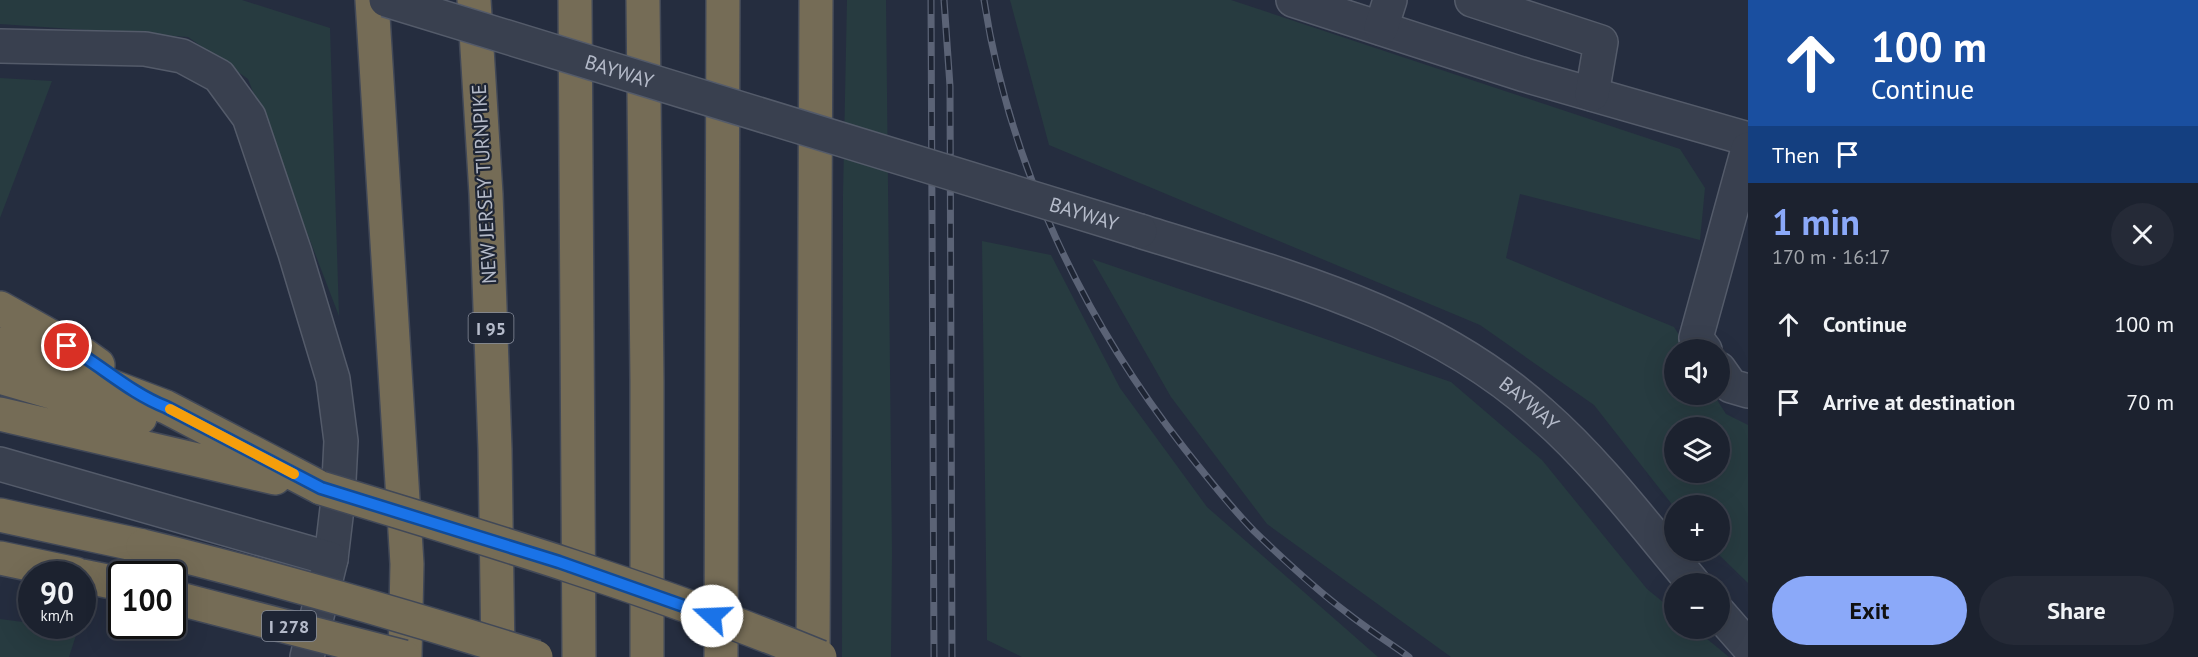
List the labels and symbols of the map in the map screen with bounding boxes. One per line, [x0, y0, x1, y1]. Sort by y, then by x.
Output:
street label: BAYWAY [582, 49, 658, 95]
street label: NEW JERSEY TURNPIKE [466, 83, 502, 285]
street label: BAYWAY [1046, 191, 1122, 237]
road number: I 95 [468, 313, 514, 343]
pin [41, 320, 92, 371]
street label: BAYWAY [1494, 371, 1565, 437]
speed limit sign: 100 [108, 561, 186, 639]
position arrow [680, 584, 744, 648]
road number: I 278 [262, 611, 316, 641]

